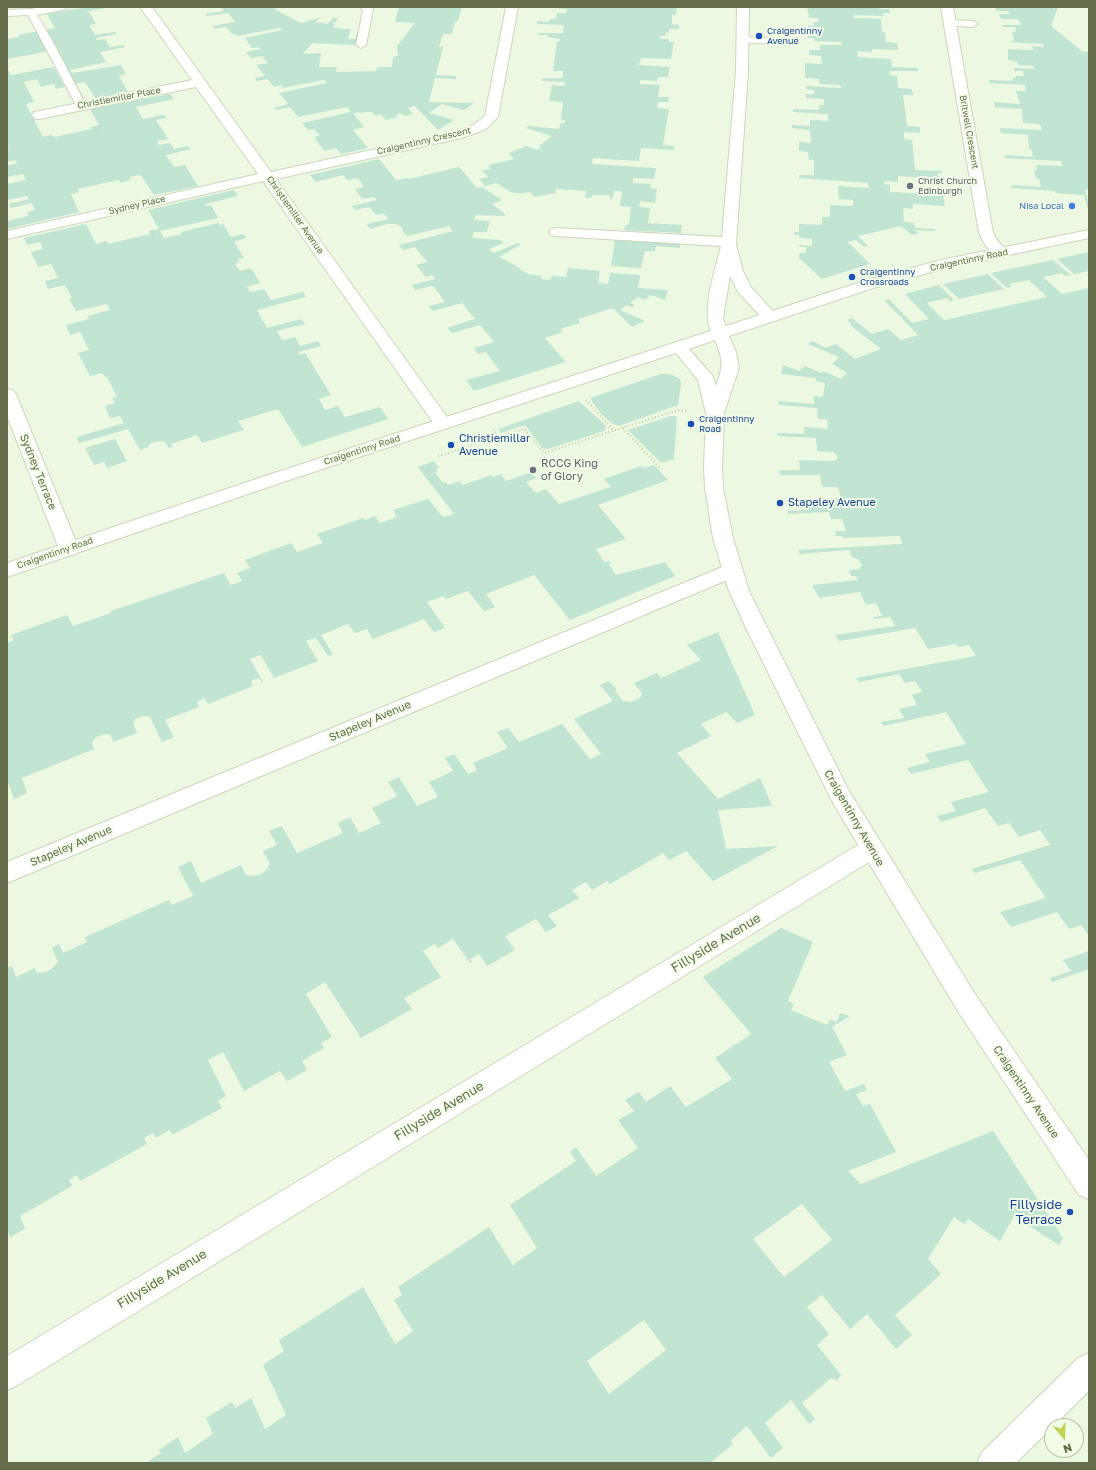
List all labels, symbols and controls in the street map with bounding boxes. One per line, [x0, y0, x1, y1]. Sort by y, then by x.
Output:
place label: Craigentinny Avenue [767, 26, 822, 47]
marker: Craigentinny Avenue [754, 31, 764, 41]
street label: Christiemiller Place [76, 85, 162, 111]
street label: Britwell Crescent [957, 94, 981, 170]
street label: Craigentinny Crescent [376, 125, 472, 157]
street label: Christiemiller Avenue [264, 174, 326, 256]
place label: Christ Church Edinburgh [918, 176, 977, 197]
marker: Christ Church Edinburgh [905, 181, 915, 191]
street label: Sydney Place [108, 193, 166, 217]
place label: Nisa Local [1019, 201, 1064, 211]
marker: Nisa Local [1067, 201, 1077, 211]
street label: Craigentinny Road [929, 246, 1009, 274]
place label: Craigentinny Crossroads [860, 267, 915, 288]
marker: Craigentinny Crossroads [847, 272, 857, 282]
place label: Craigentinny Road [699, 414, 754, 435]
marker: Craigentinny Road [686, 419, 696, 429]
street label: Sydney Terrace [17, 432, 59, 512]
place label: Christiemillar Avenue [459, 432, 530, 458]
street label: Craigentinny Road [323, 433, 401, 467]
marker: Christiemillar Avenue [446, 440, 456, 450]
place label: RCCG King of Glory [541, 457, 598, 483]
marker: RCCG King of Glory [528, 465, 538, 475]
place label: Stapeley Avenue [788, 496, 876, 510]
marker: Stapeley Avenue [775, 498, 785, 508]
street label: Craigentinny Road [16, 535, 94, 571]
street label: Stapeley Avenue [327, 698, 413, 744]
street label: Craigentinny Avenue [821, 767, 887, 869]
street label: Stapeley Avenue [28, 823, 114, 869]
street label: Fillyside Avenue [668, 910, 764, 976]
street label: Craigentinny Avenue [990, 1043, 1062, 1141]
street label: Fillyside Avenue [391, 1078, 487, 1144]
place label: Fillyside Terrace [1010, 1197, 1062, 1228]
marker: Fillyside Terrace [1065, 1207, 1075, 1217]
street label: Fillyside Avenue [114, 1246, 210, 1312]
north arrow [1044, 1418, 1084, 1458]
text: N [1062, 1441, 1074, 1456]

